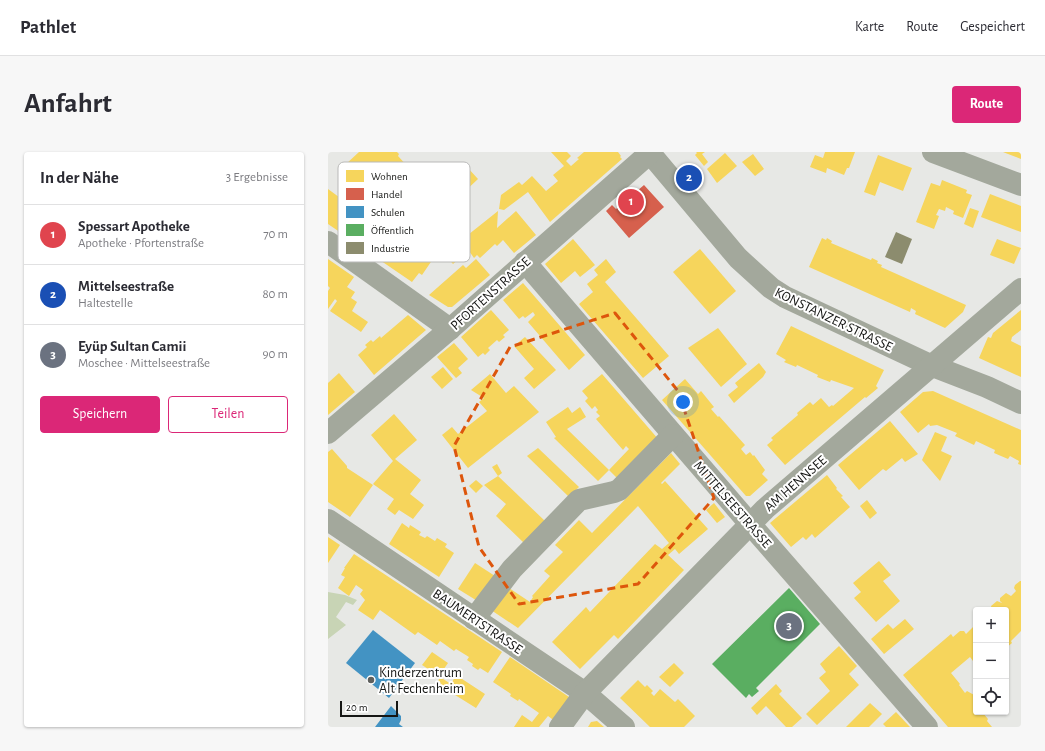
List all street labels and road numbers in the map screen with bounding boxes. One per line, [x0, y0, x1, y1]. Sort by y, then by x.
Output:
street label: PFORTENSTRASSE [448, 254, 533, 333]
street label: KONSTANZER STRASSE [772, 285, 895, 355]
street label: AM HENNSEE [762, 453, 829, 514]
street label: MITTELSEESTRASSE [691, 459, 774, 551]
street label: BAUMERTSTRASSE [430, 587, 525, 657]

